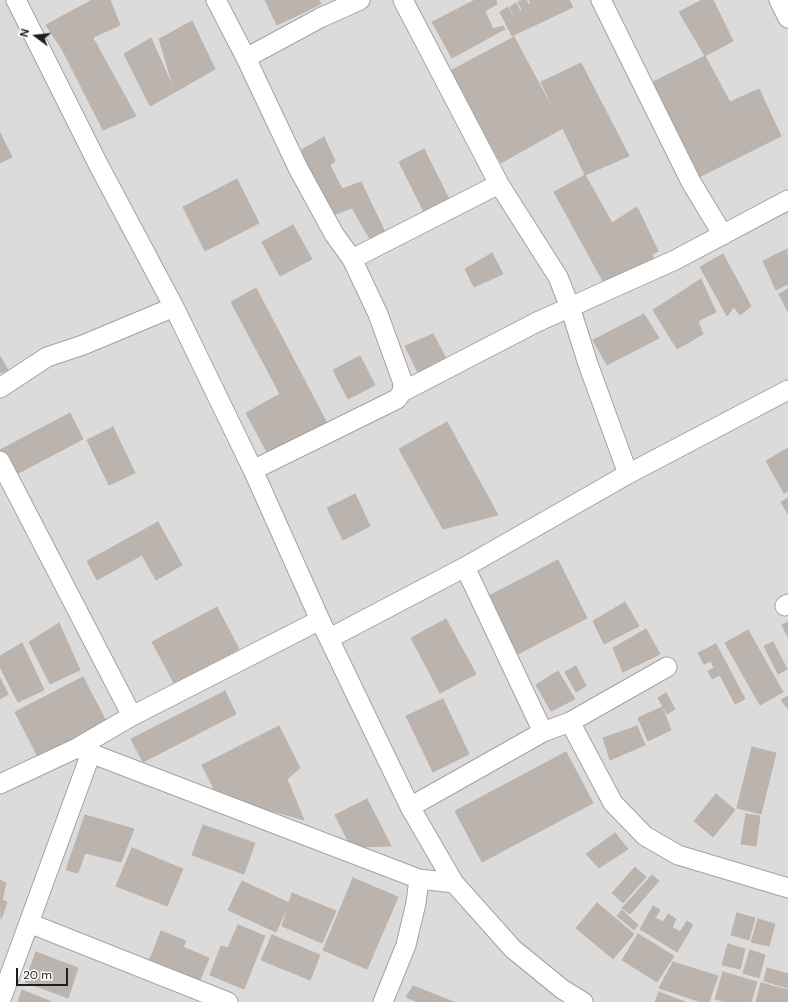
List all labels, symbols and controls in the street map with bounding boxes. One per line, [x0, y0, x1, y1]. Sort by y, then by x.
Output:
north arrow [16, 16, 56, 56]
text: N [17, 27, 32, 39]
scale bar [18, 960, 70, 986]
text: 20 m [23, 967, 52, 983]

